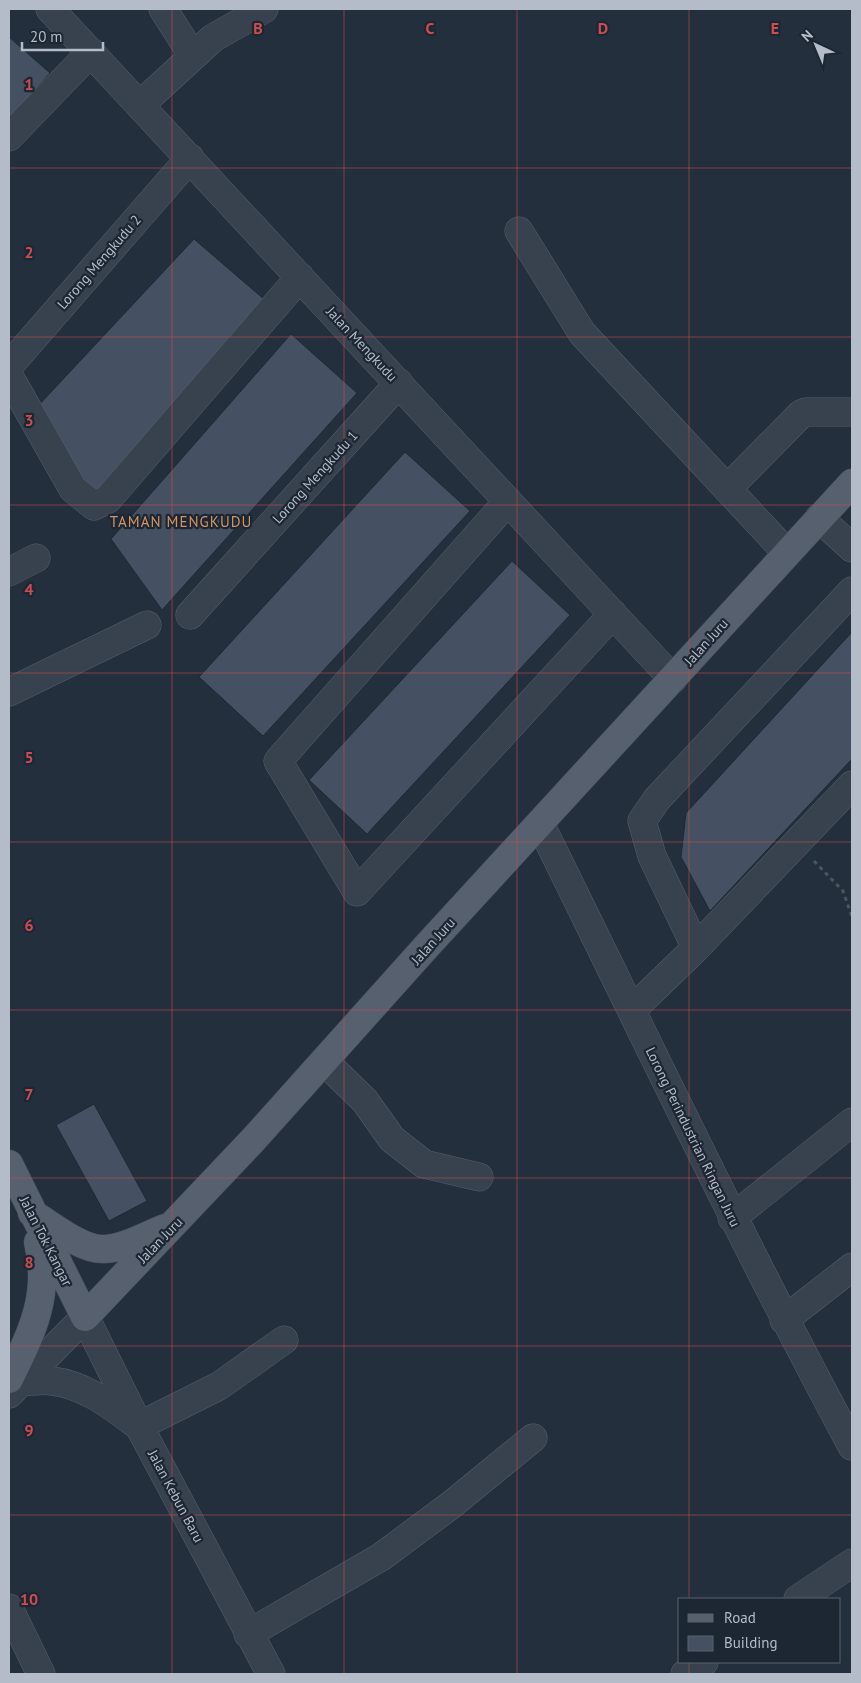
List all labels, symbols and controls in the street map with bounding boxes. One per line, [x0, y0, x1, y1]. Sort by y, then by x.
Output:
text: B [253, 18, 263, 38]
text: C [426, 18, 435, 38]
text: D [598, 18, 608, 38]
text: E [771, 18, 779, 38]
scale bar [22, 20, 104, 52]
north arrow [791, 20, 841, 70]
text: N [797, 26, 817, 45]
text: 20 m [30, 27, 63, 46]
text: 1 [24, 74, 34, 94]
street label: Lorong Mengkudu 2 [53, 211, 145, 313]
text: 2 [24, 242, 34, 262]
street label: Jalan Mengkudu [322, 302, 401, 385]
text: 3 [24, 410, 34, 430]
street label: Lorong Mengkudu 1 [268, 427, 362, 527]
district label: TAMAN MENGKUDU [110, 512, 252, 531]
text: 4 [24, 579, 34, 599]
street label: Jalan Juru [679, 615, 732, 670]
text: 5 [24, 747, 34, 767]
street label: Jalan Juru [406, 914, 459, 969]
text: 6 [24, 915, 34, 935]
street label: Lorong Perindustrian Ringan Juru [642, 1044, 744, 1230]
text: 7 [24, 1084, 34, 1104]
street label: Jalan Tok Kangar [15, 1192, 76, 1289]
street label: Jalan Juru [133, 1213, 186, 1268]
text: 8 [24, 1252, 34, 1272]
text: 9 [24, 1420, 34, 1440]
street label: Jalan Kebun Baru [144, 1446, 208, 1545]
text: 10 [20, 1589, 38, 1609]
legend [678, 1598, 841, 1663]
text: Road [724, 1608, 756, 1627]
text: Building [724, 1633, 778, 1652]

